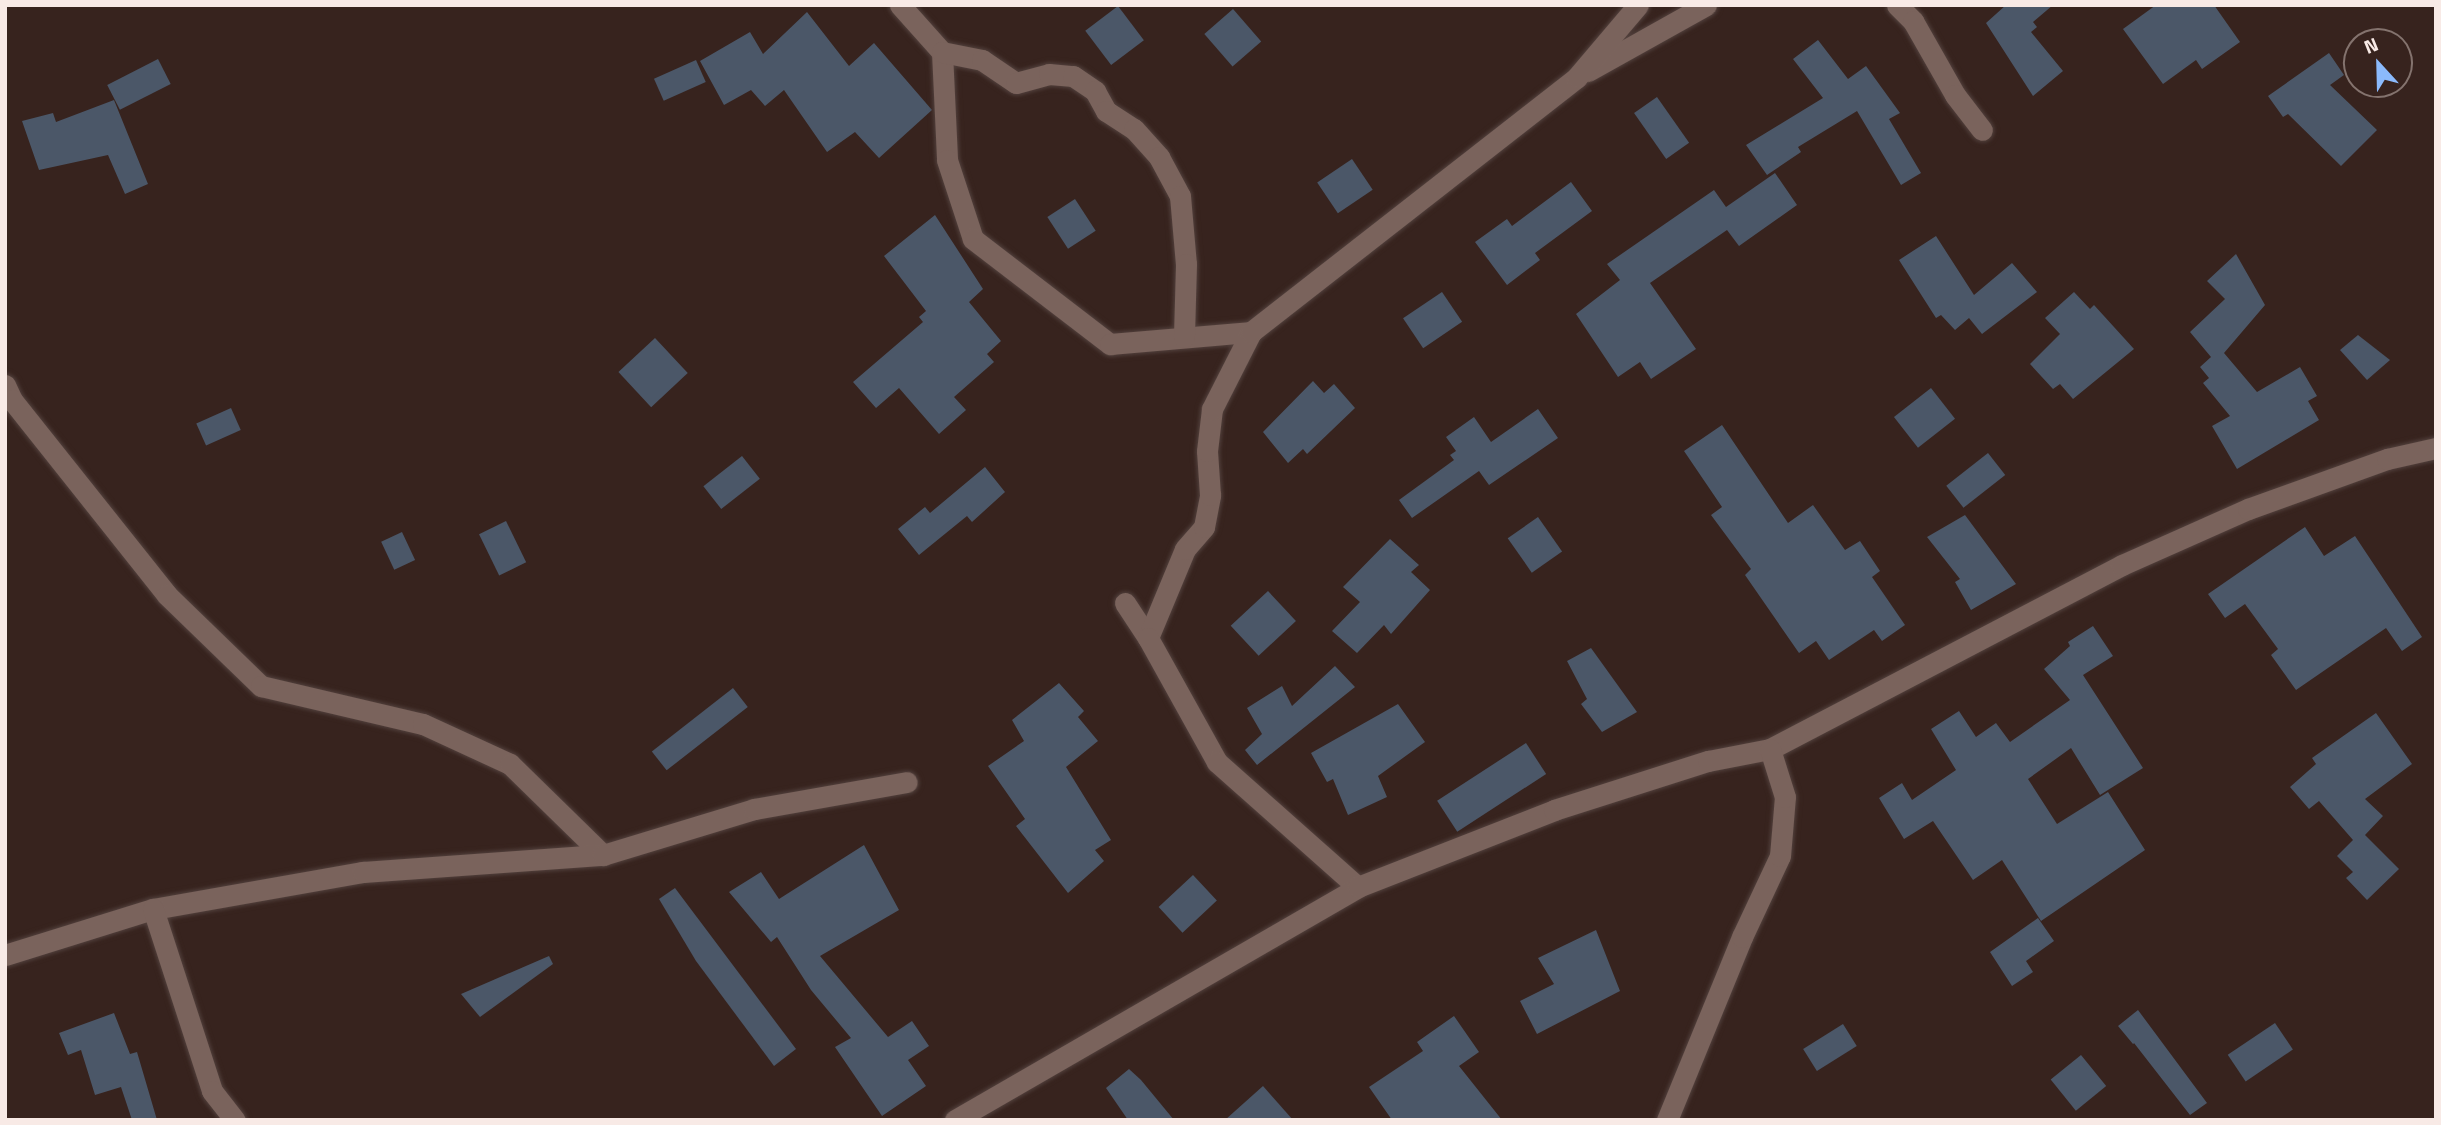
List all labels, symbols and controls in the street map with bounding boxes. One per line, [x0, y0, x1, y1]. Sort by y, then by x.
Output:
north arrow [2343, 28, 2413, 98]
text: N [2359, 29, 2382, 61]

